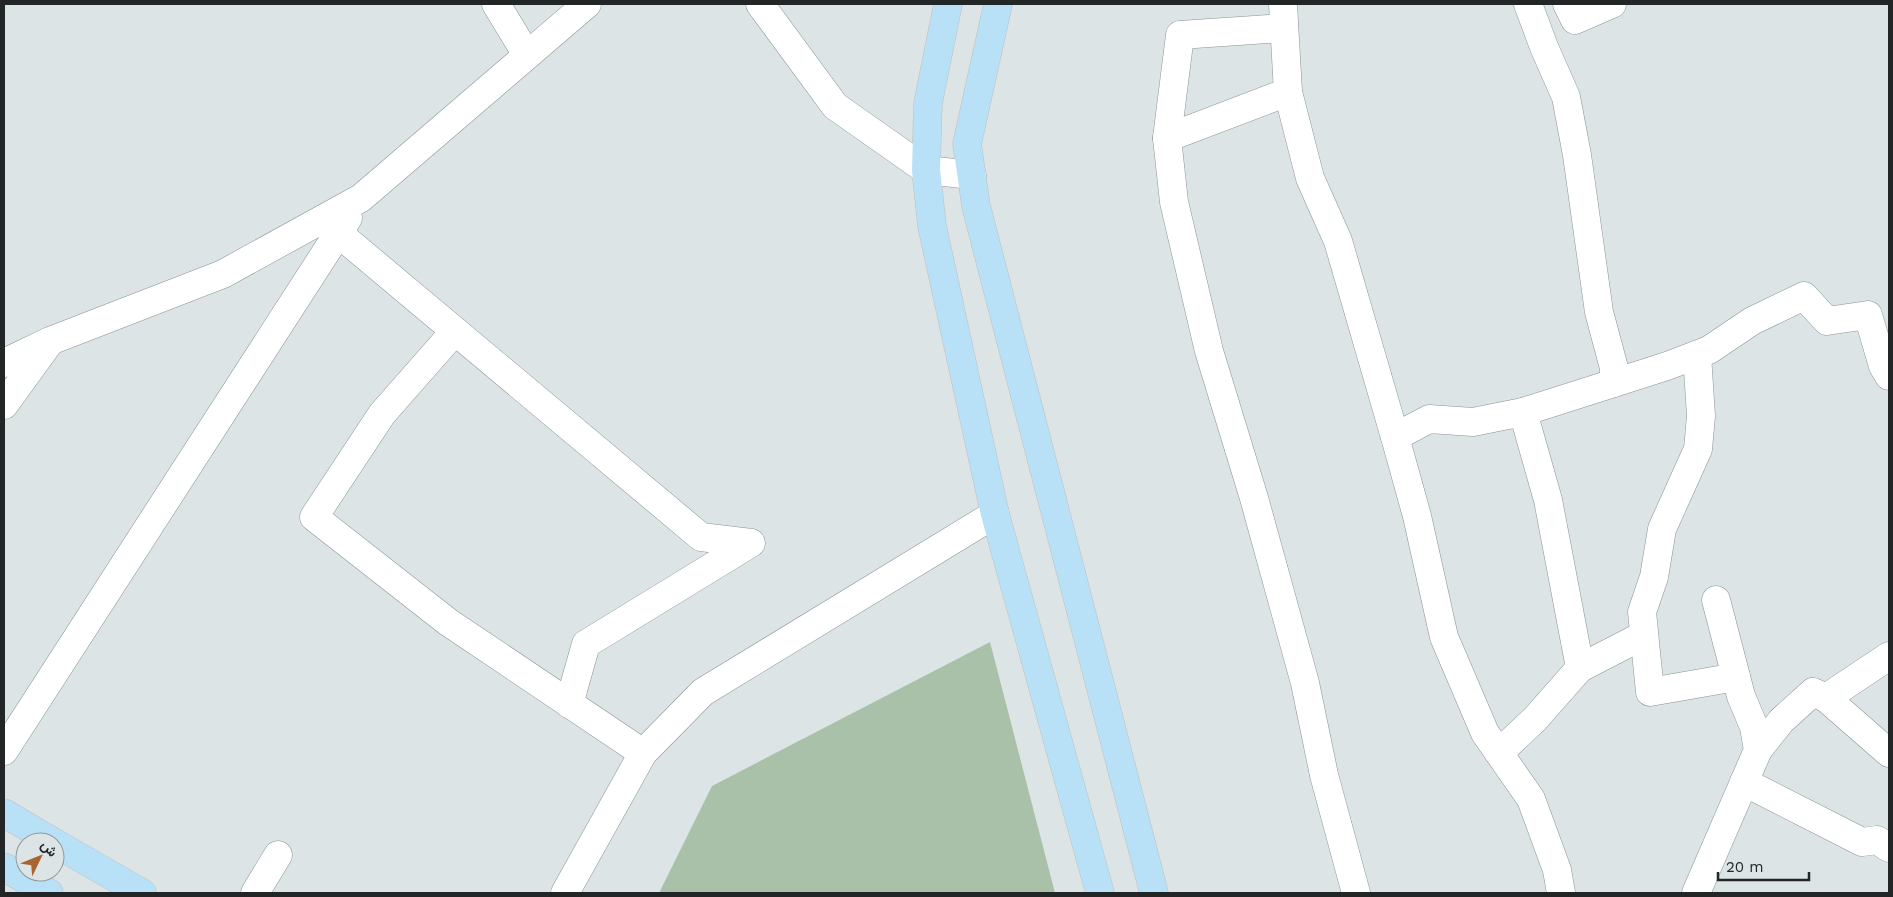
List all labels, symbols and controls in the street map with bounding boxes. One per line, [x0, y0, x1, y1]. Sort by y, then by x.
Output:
north arrow [15, 832, 65, 882]
text: ش [37, 837, 61, 861]
scale bar [1718, 850, 1809, 882]
text: 20 m [1726, 858, 1764, 876]

